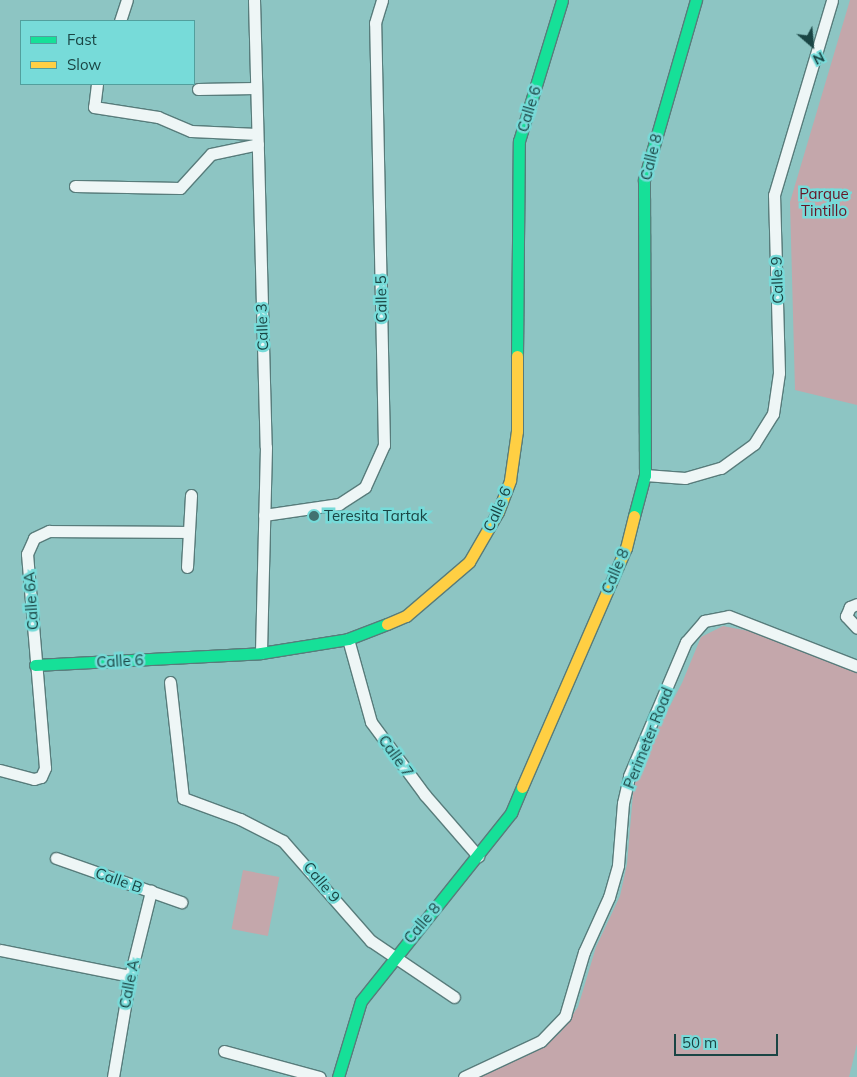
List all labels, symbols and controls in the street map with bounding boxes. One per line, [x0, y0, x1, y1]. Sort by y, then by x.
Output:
legend [20, 20, 195, 85]
north arrow [787, 20, 837, 70]
text: Fast [67, 30, 97, 49]
text: N [810, 48, 828, 69]
text: Slow [67, 55, 101, 74]
street label: Calle 6 [513, 84, 545, 134]
street label: Calle 8 [637, 132, 665, 182]
park label: Parque Tintillo [799, 184, 849, 219]
street label: Calle 9 [767, 256, 787, 304]
street label: Calle 5 [372, 275, 390, 323]
street label: Calle 3 [252, 303, 272, 351]
street label: Calle 6 [479, 484, 515, 534]
place label: Teresita Tartak [324, 507, 427, 525]
marker: Teresita Tartak [308, 510, 320, 522]
street label: Calle 8 [597, 546, 633, 596]
street label: Calle 6A [20, 571, 42, 631]
street label: Calle 6 [96, 651, 144, 671]
street label: Perimeter Road [620, 685, 676, 791]
street label: Calle 7 [375, 732, 417, 780]
street label: Calle 9 [300, 858, 344, 906]
street label: Calle B [93, 864, 145, 896]
street label: Calle 8 [400, 899, 444, 947]
street label: Calle A [115, 958, 143, 1010]
scale bar [677, 1024, 781, 1056]
text: 50 m [682, 1033, 717, 1052]

